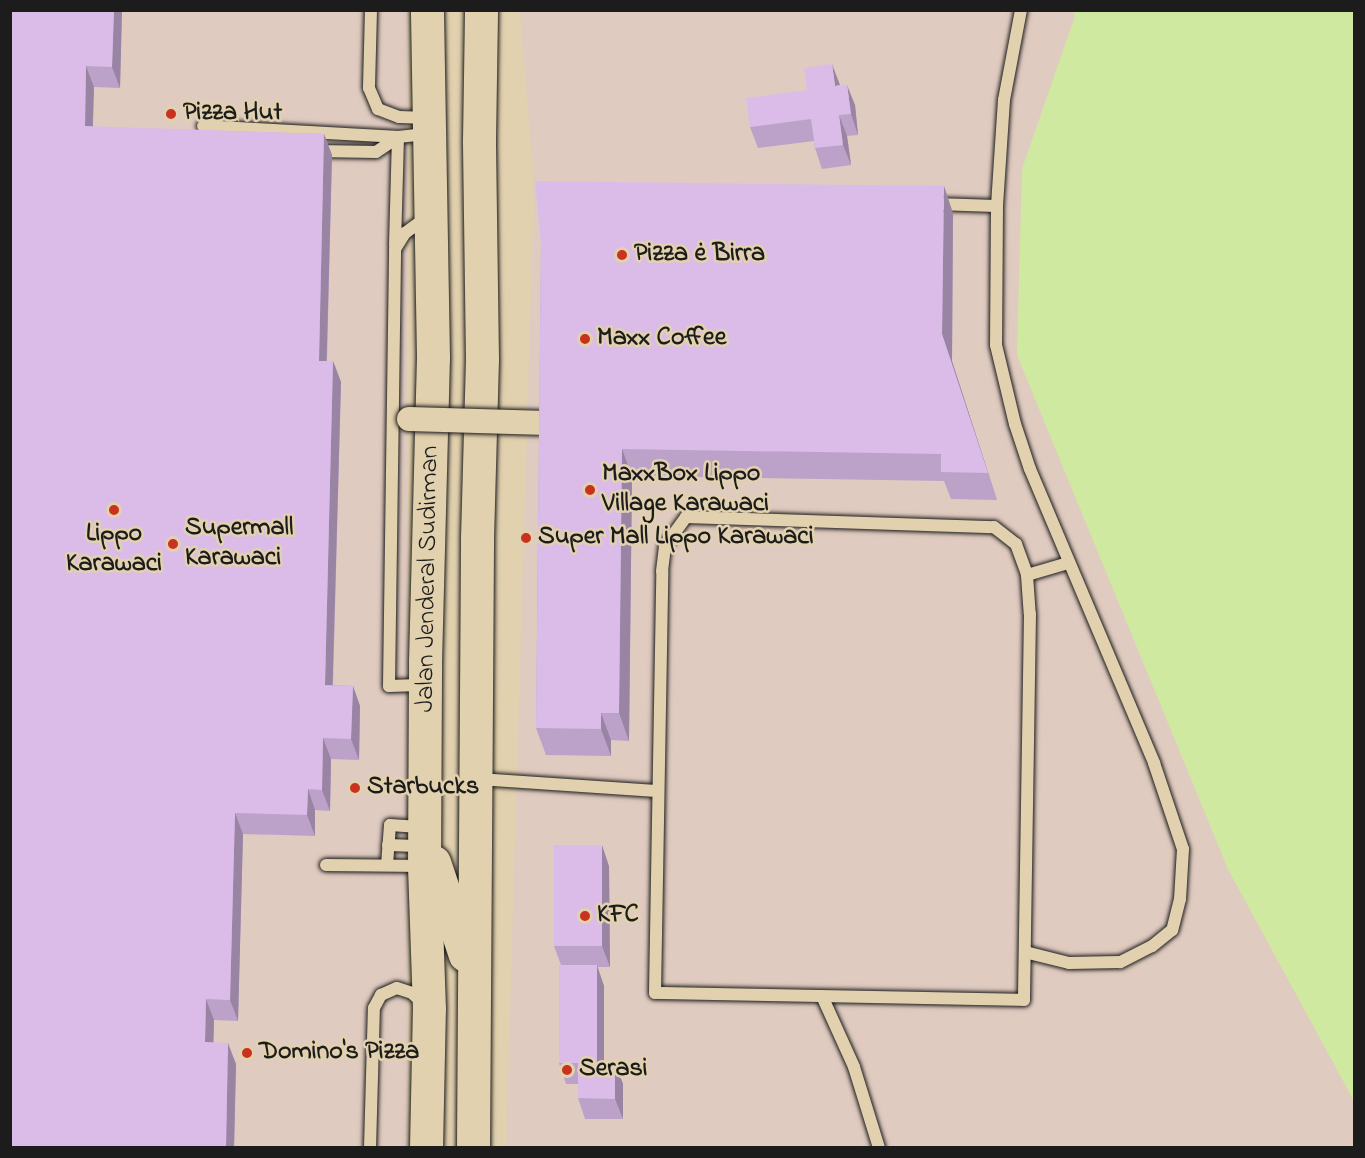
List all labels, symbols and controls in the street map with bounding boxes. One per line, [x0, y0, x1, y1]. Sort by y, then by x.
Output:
place label: Pizza Hut [183, 98, 282, 130]
marker: Pizza Hut [164, 107, 178, 121]
place label: Pizza ė Birra [634, 239, 765, 271]
marker: Pizza ė Birra [615, 248, 629, 262]
place label: Maxx Coffee [597, 323, 726, 355]
marker: Maxx Coffee [578, 332, 592, 346]
street label: Jalan Jenderal Sudirman [411, 445, 447, 713]
place label: MaxxBox Lippo Village Karawaci [602, 459, 769, 520]
marker: MaxxBox Lippo Village Karawaci [583, 483, 597, 497]
marker: Lippo Karawaci [107, 503, 121, 517]
place label: Supermall Karawaci [185, 513, 293, 574]
place label: Lippo Karawaci [66, 519, 162, 580]
place label: Super Mall Lippo Karawaci [538, 522, 814, 554]
marker: Super Mall Lippo Karawaci [519, 531, 533, 545]
marker: Supermall Karawaci [166, 537, 180, 551]
place label: Starbucks [367, 772, 479, 804]
marker: Starbucks [348, 781, 362, 795]
place label: KFC [597, 900, 639, 932]
marker: KFC [578, 909, 592, 923]
place label: Domino's Pizza [259, 1037, 419, 1069]
marker: Domino's Pizza [240, 1046, 254, 1060]
place label: Serasi [579, 1054, 647, 1086]
marker: Serasi [560, 1063, 574, 1077]

